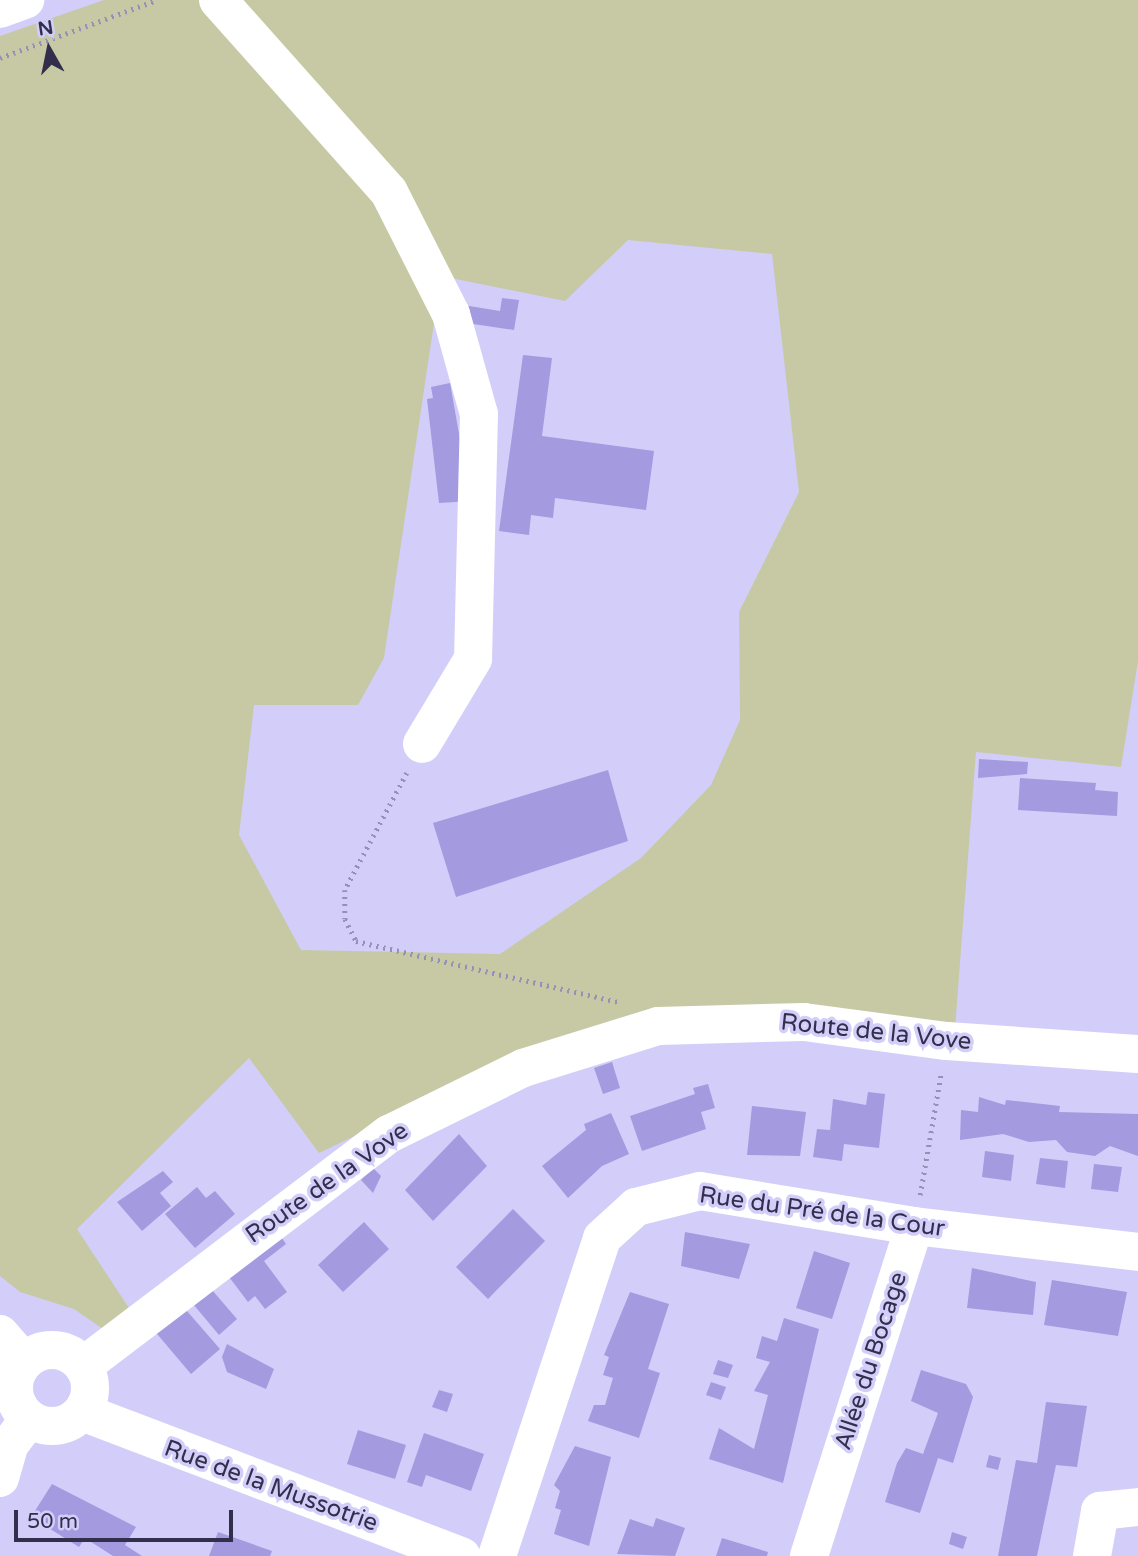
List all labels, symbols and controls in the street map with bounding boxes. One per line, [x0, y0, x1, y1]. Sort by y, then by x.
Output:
north arrow [14, 14, 84, 84]
text: N [36, 16, 55, 40]
street label: Route de la Vove [779, 1008, 973, 1056]
street label: Route de la Vove [240, 1116, 414, 1250]
street label: Rue du Pré de la Cour [697, 1181, 947, 1243]
street label: Allée du Bocage [829, 1268, 913, 1454]
street label: Rue de la Mussotrie [160, 1434, 382, 1538]
scale bar [18, 1496, 236, 1540]
text: 50 m [27, 1509, 78, 1534]

